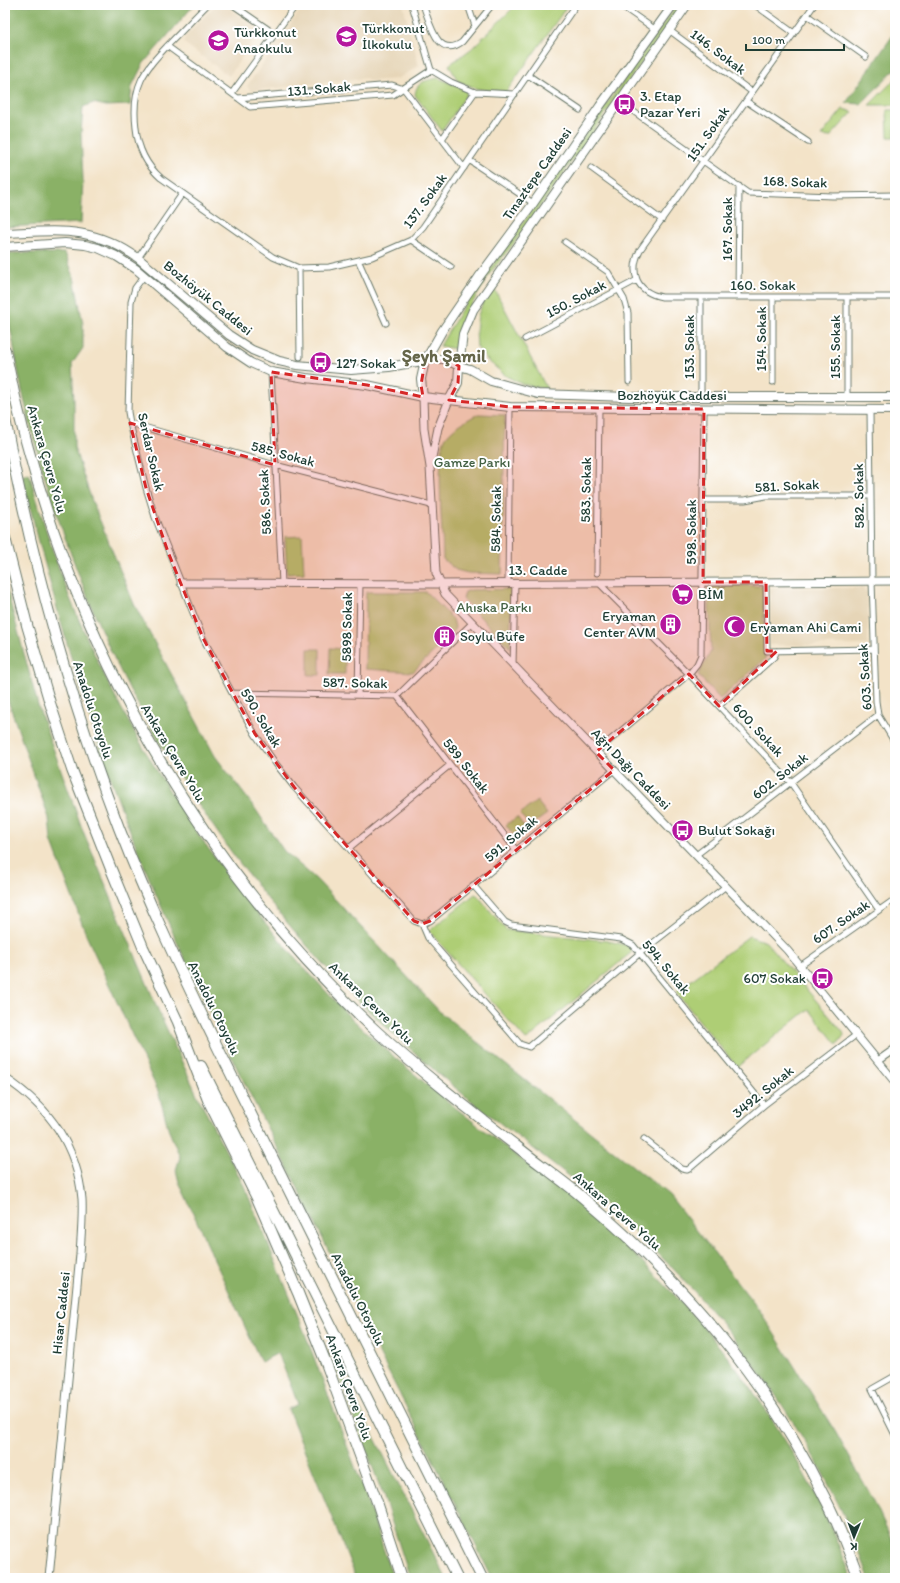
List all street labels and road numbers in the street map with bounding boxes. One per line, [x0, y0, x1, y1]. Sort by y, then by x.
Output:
street label: 146. Sokak [687, 26, 749, 78]
street label: 131. Sokak [287, 78, 351, 100]
street label: 151. Sokak [683, 103, 733, 165]
street label: Tınaztepe Caddesi [499, 124, 575, 224]
street label: 137. Sokak [399, 170, 451, 232]
street label: 168. Sokak [762, 172, 828, 192]
street label: 167. Sokak [719, 197, 736, 261]
street label: Bozhöyük Caddesi [160, 257, 256, 339]
street label: 150. Sokak [543, 276, 609, 322]
street label: 160. Sokak [730, 277, 796, 294]
street label: 154. Sokak [753, 306, 770, 372]
street label: 153. Sokak [681, 315, 698, 379]
street label: 155. Sokak [827, 315, 844, 379]
street label: Bozhöyük Caddesi [617, 387, 727, 404]
street label: Ankara Çevre Yolu [24, 403, 71, 515]
street label: Serdar Sokak [134, 411, 168, 493]
street label: 585. Sokak [249, 437, 317, 471]
street label: 583. Sokak [577, 457, 595, 523]
street label: 582. Sokak [850, 463, 868, 529]
street label: 586. Sokak [255, 469, 275, 535]
street label: 581. Sokak [754, 476, 820, 496]
street label: 584. Sokak [487, 486, 505, 552]
street label: 598. Sokak [683, 499, 700, 565]
street label: 13. Cadde [509, 562, 568, 579]
street label: 5898 Sokak [338, 592, 356, 662]
street label: 603. Sokak [854, 643, 876, 711]
street label: Anadolu Otoyolu [69, 659, 117, 761]
street label: 587. Sokak [322, 674, 388, 692]
street label: 590. Sokak [237, 685, 285, 751]
street label: 600. Sokak [729, 699, 787, 761]
street label: Ankara Çevre Yolu [137, 701, 209, 805]
street label: Ağrı Dağı Caddesi [588, 725, 674, 813]
street label: 589. Sokak [439, 735, 493, 797]
street label: 602. Sokak [749, 749, 811, 803]
street label: 591. Sokak [481, 812, 541, 866]
street label: 607. Sokak [809, 896, 873, 948]
street label: 594. Sokak [638, 936, 694, 998]
street label: Ankara Çevre Yolu [325, 958, 417, 1048]
street label: Anadolu Otoyolu [184, 959, 244, 1058]
street label: 3492. Sokak [729, 1062, 797, 1122]
street label: Ankara Çevre Yolu [570, 1168, 665, 1254]
street label: Anadolu Otoyolu [327, 1250, 389, 1348]
street label: Hisar Caddesi [48, 1271, 74, 1355]
street label: Ankara Çevre Yolu [322, 1332, 376, 1442]

